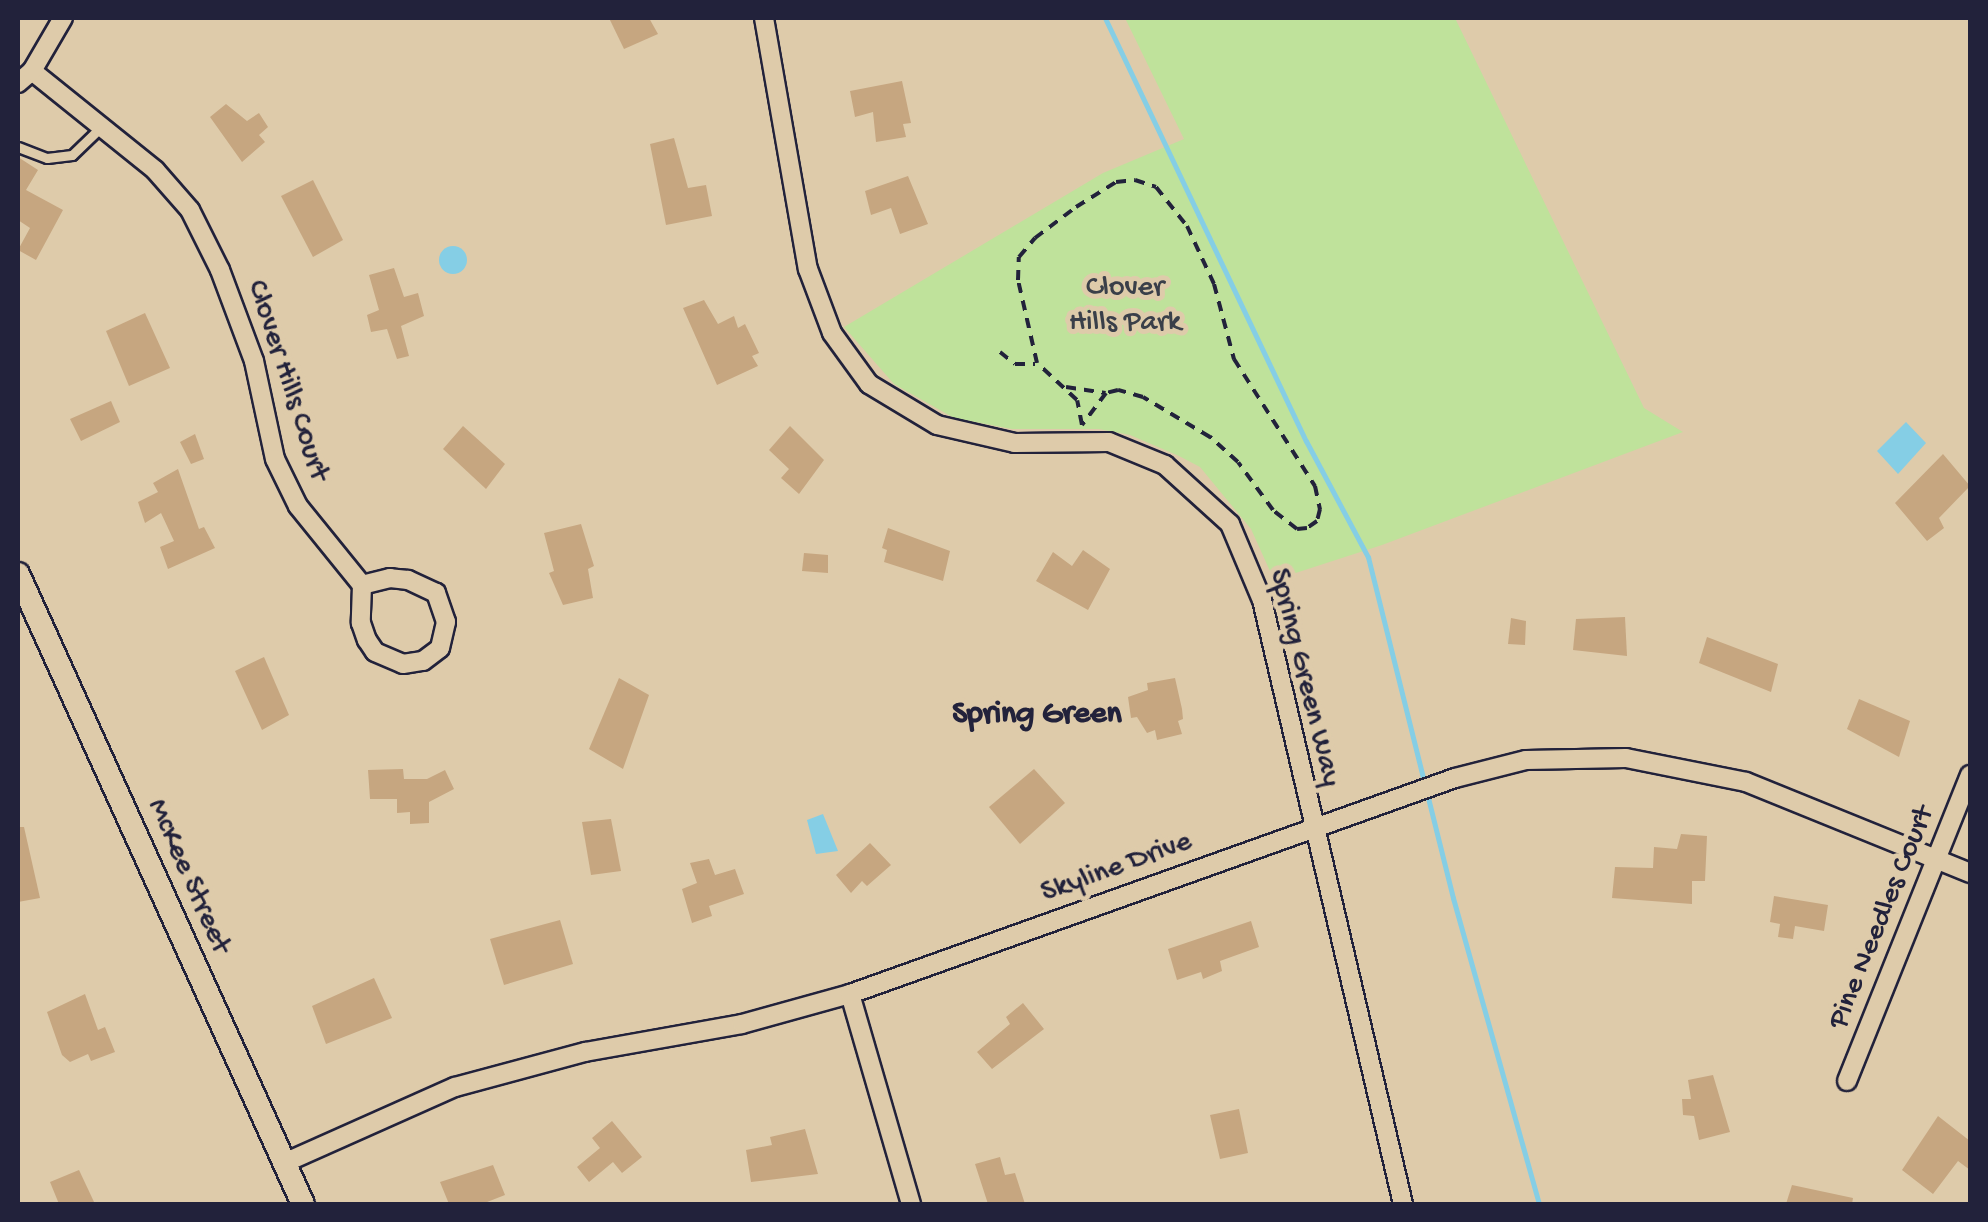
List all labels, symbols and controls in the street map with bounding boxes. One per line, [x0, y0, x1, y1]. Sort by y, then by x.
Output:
park label: Clover Hills Park [1069, 271, 1181, 342]
street label: Clover Hills Court [237, 276, 335, 486]
street label: Spring Green Way [1259, 565, 1347, 791]
district label: Spring Green [952, 696, 1122, 734]
street label: McKee Street [137, 794, 237, 960]
street label: Pine Needles Court [1822, 801, 1944, 1035]
street label: Skyline Drive [1037, 825, 1197, 913]

